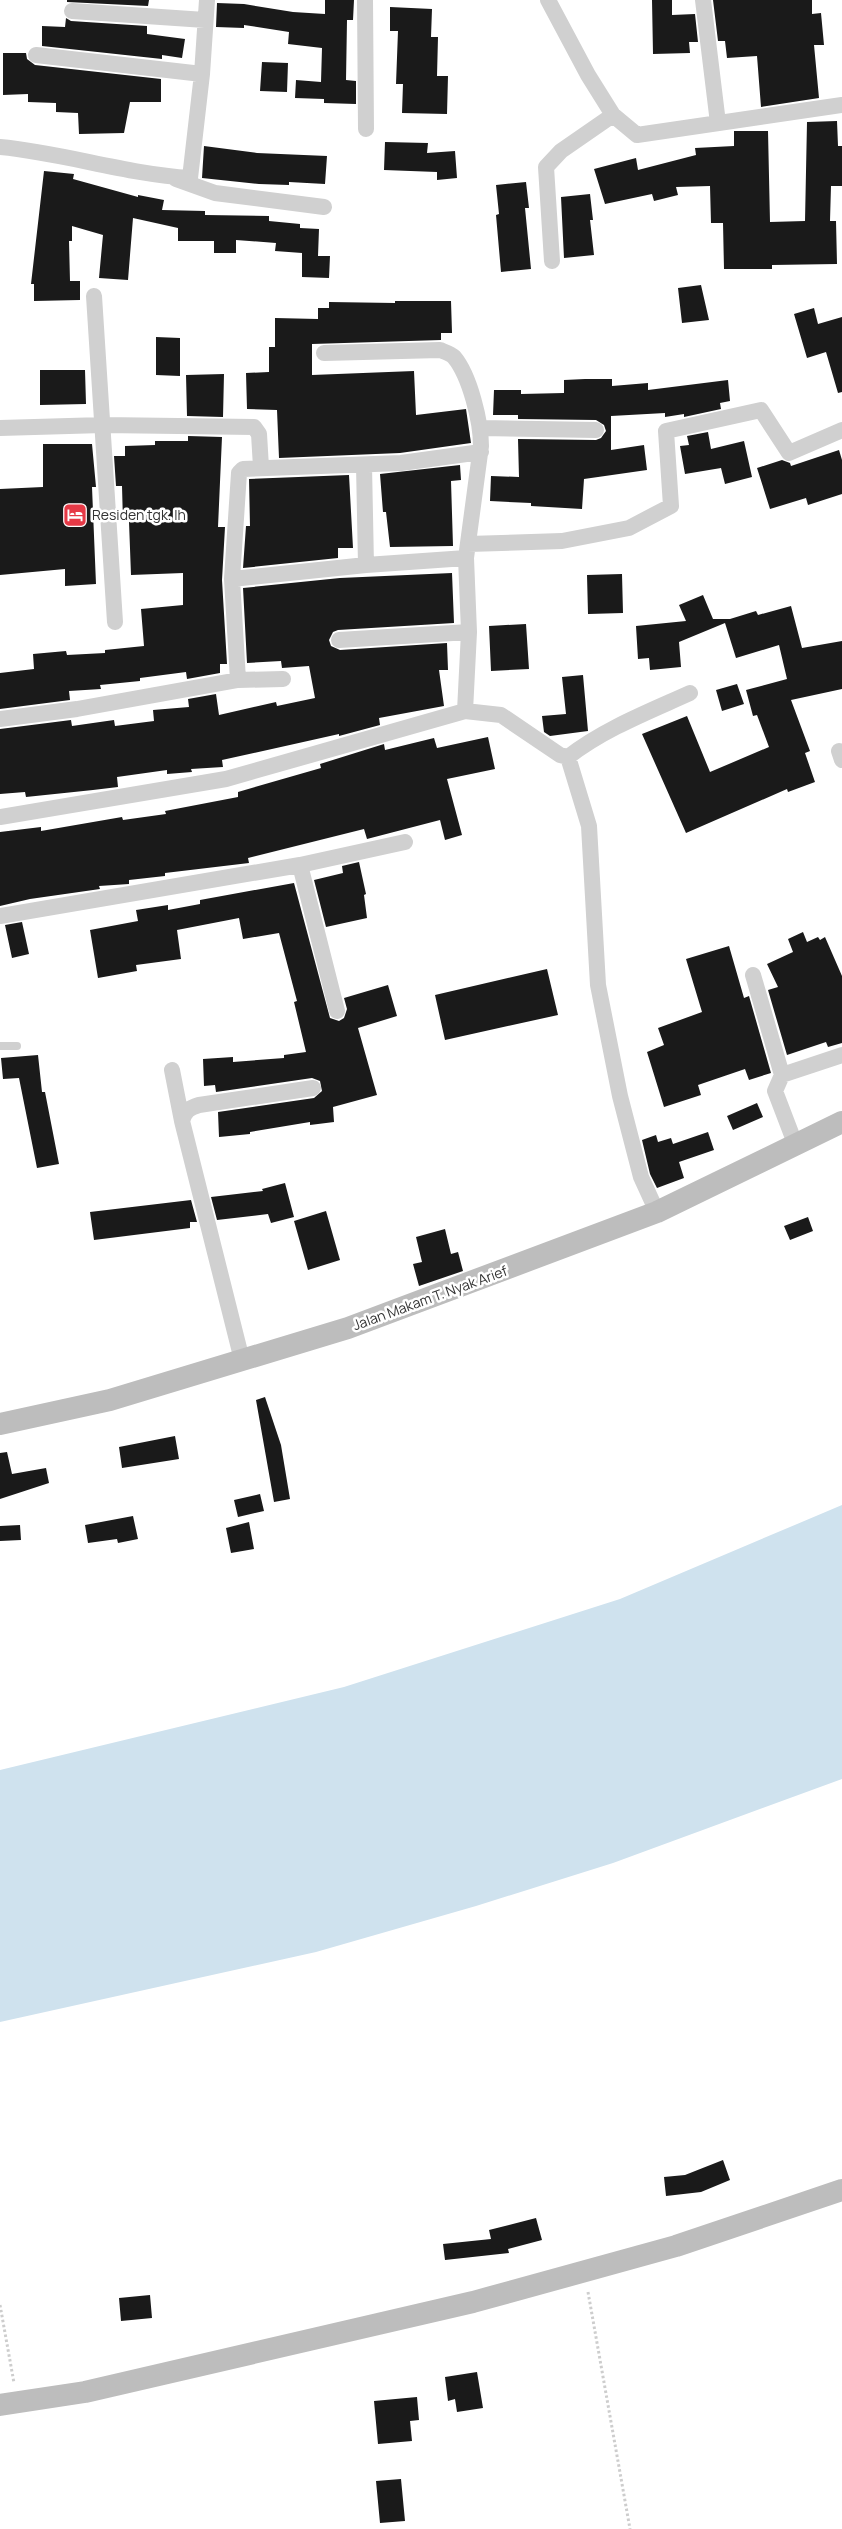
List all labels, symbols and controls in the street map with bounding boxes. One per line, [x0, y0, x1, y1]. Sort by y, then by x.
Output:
hotel icon: Residen tgk. Ih [62, 502, 88, 528]
place label: Residen tgk. Ih [92, 505, 186, 524]
street label: Jalan Makam T. Nyak Arief [350, 1261, 510, 1334]

